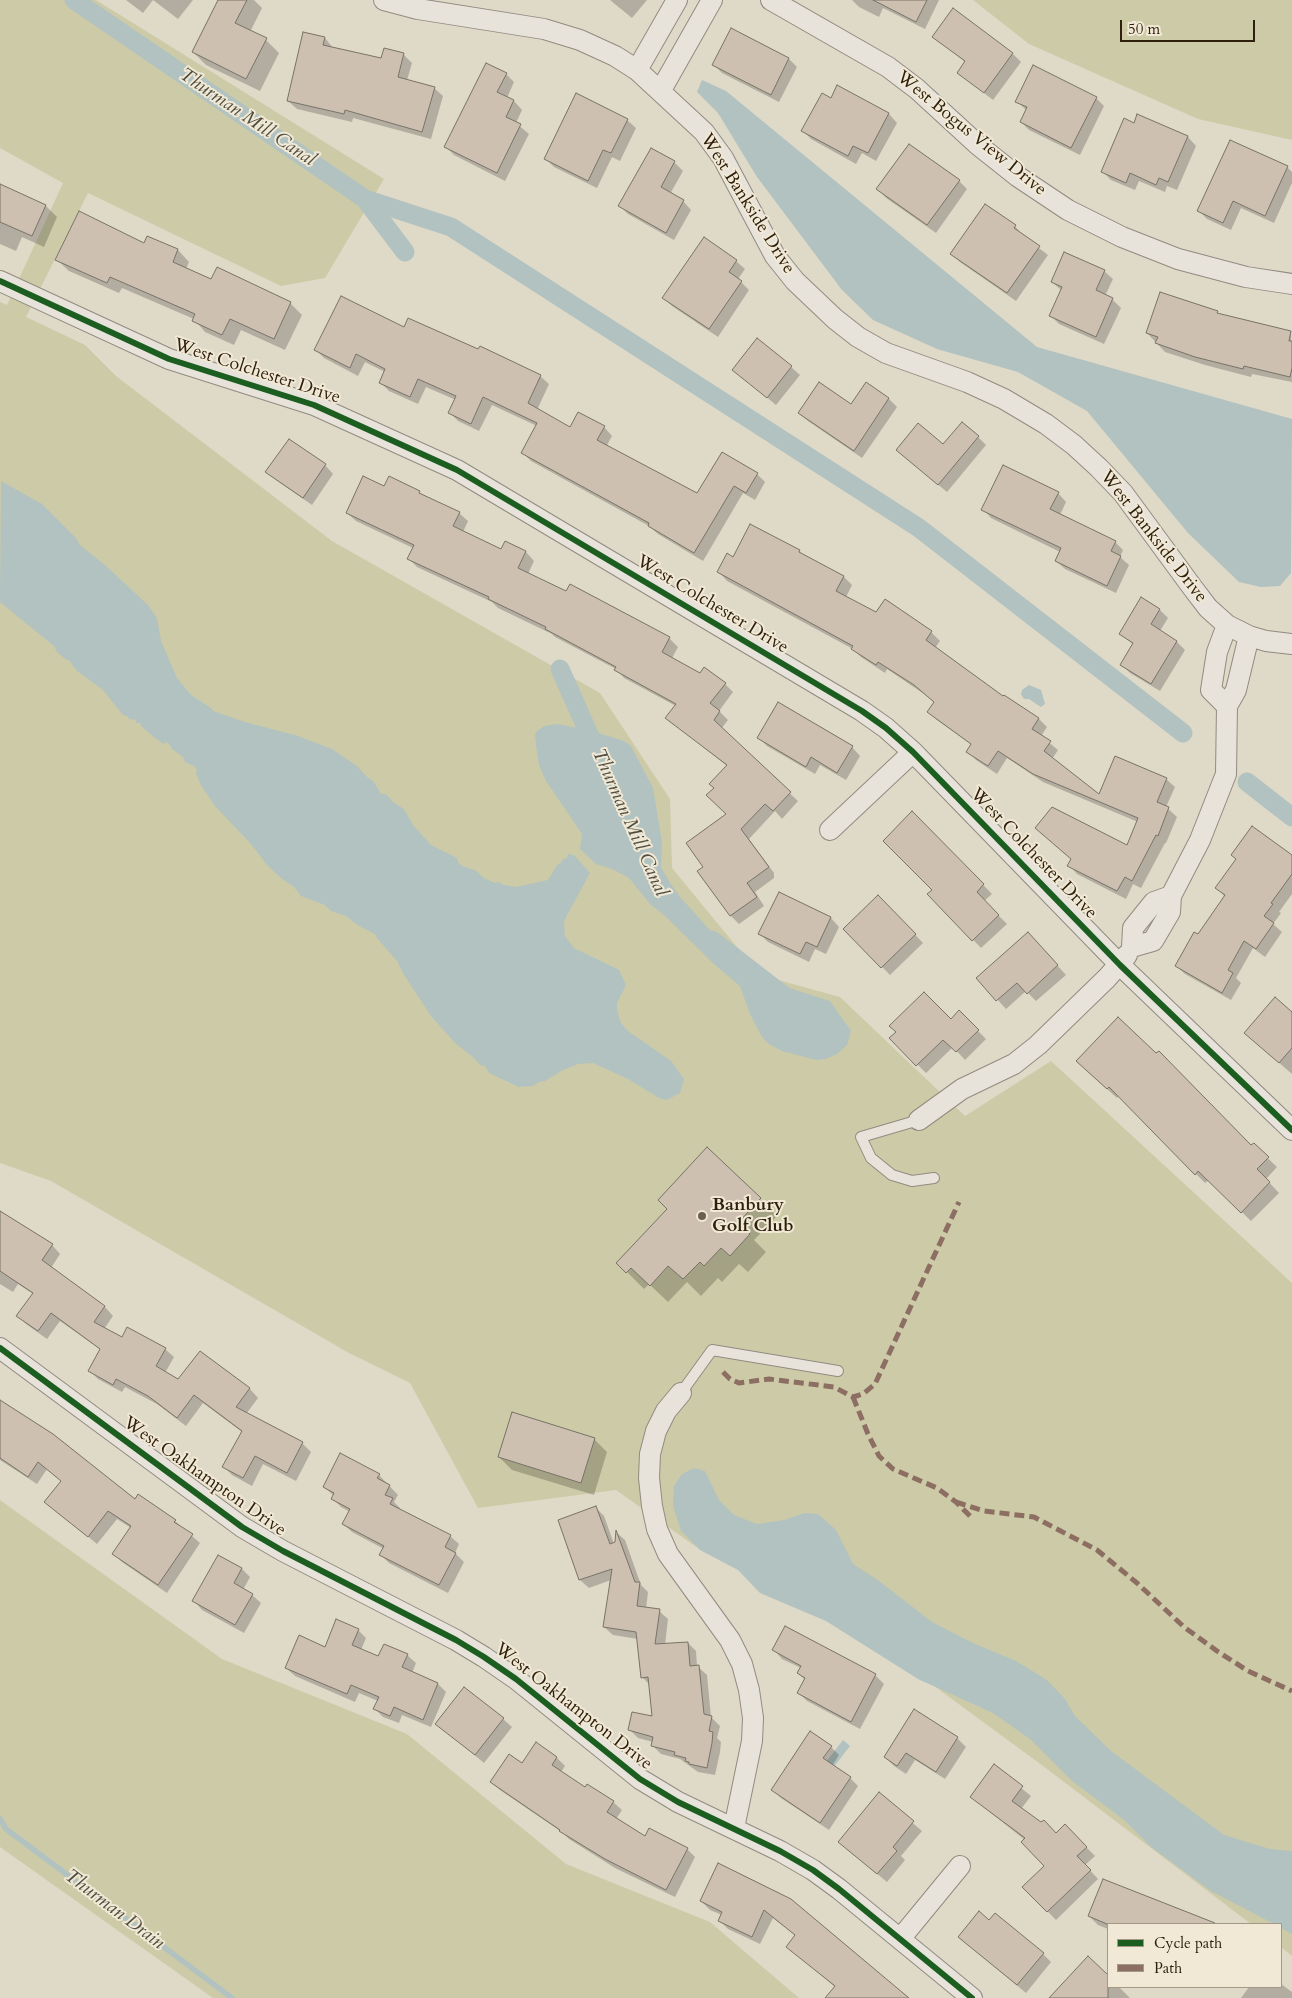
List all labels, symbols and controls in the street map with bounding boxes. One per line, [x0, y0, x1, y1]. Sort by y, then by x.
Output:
scale bar [1122, 10, 1257, 42]
text: 50 m [1128, 19, 1160, 39]
water label: Thurman Mill Canal [175, 64, 319, 172]
street label: West Bogus View Drive [892, 67, 1050, 201]
street label: West Bankside Drive [695, 130, 799, 278]
street label: West Colchester Drive [171, 335, 343, 409]
street label: West Bankside Drive [1095, 467, 1211, 607]
street label: West Colchester Drive [632, 551, 792, 659]
water label: Thurman Mill Canal [586, 746, 672, 900]
street label: West Colchester Drive [965, 784, 1101, 924]
place label: Banbury Golf Club [712, 1195, 793, 1238]
marker: Banbury Golf Club [696, 1210, 708, 1222]
street label: West Oakhampton Drive [118, 1413, 290, 1541]
street label: West Oakhampton Drive [490, 1639, 656, 1775]
water label: Thurman Drain [60, 1865, 168, 1955]
legend [1107, 1923, 1282, 1988]
text: Cycle path [1154, 1933, 1222, 1953]
text: Path [1154, 1958, 1182, 1978]

